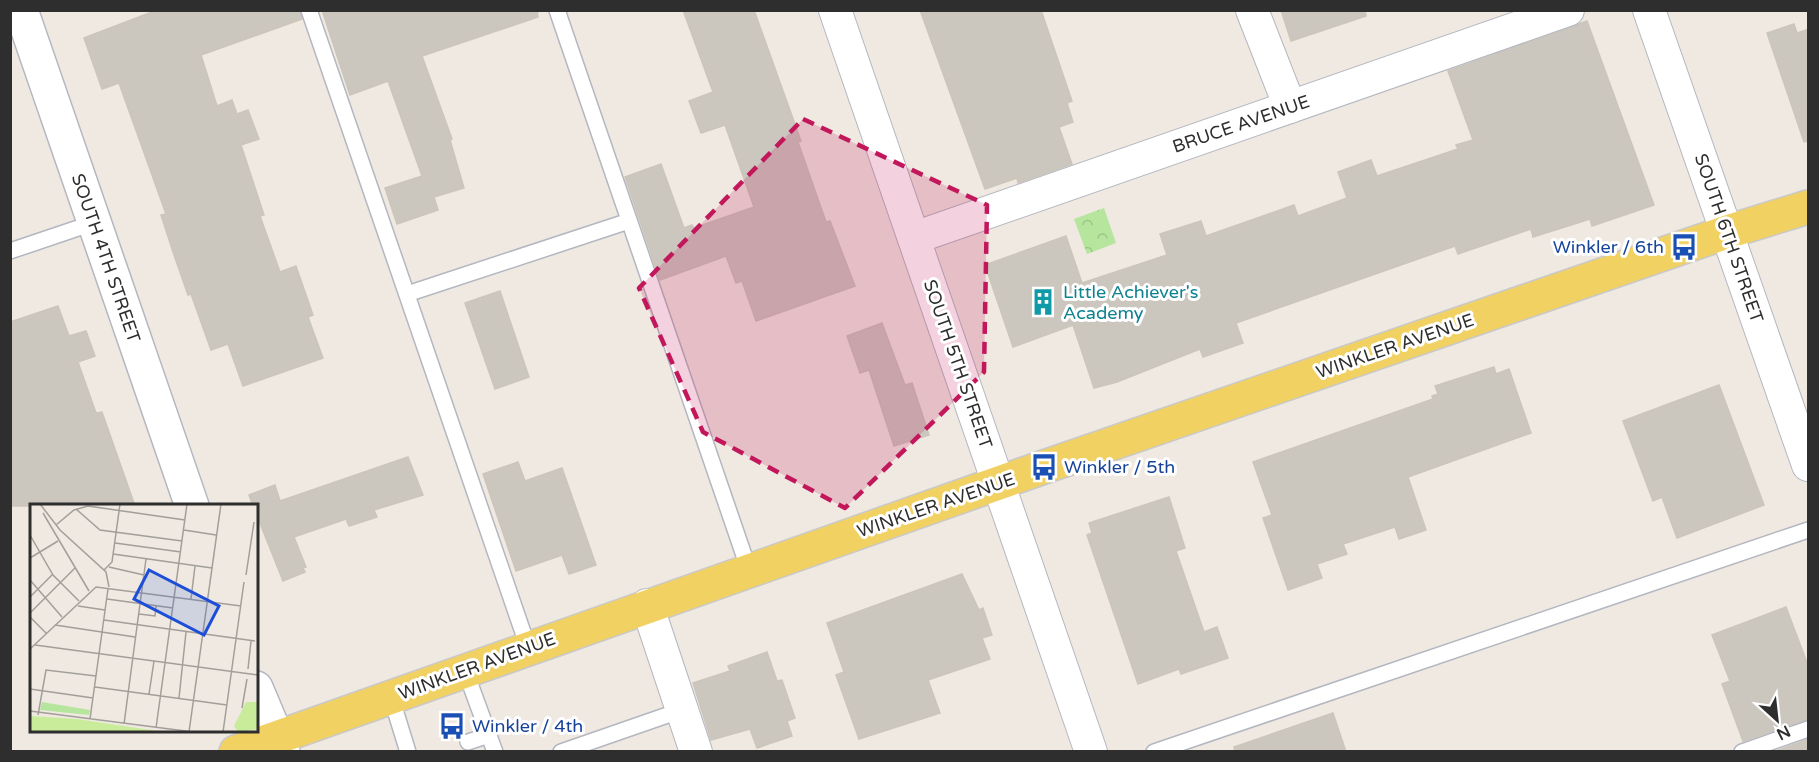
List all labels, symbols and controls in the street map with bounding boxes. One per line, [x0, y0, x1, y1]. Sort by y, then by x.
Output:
street label: BRUCE AVENUE [1169, 90, 1313, 158]
street label: SOUTH 6TH STREET [1690, 151, 1768, 325]
street label: SOUTH 4TH STREET [67, 171, 145, 345]
bus stop icon: Winkler / 6th [1669, 232, 1699, 262]
place label: Winkler / 6th [1553, 236, 1664, 258]
street label: SOUTH 5TH STREET [919, 277, 997, 451]
place label: Little Achiever's Academy [1063, 281, 1198, 324]
building icon: Little Achiever's Academy [1028, 287, 1058, 317]
street label: WINKLER AVENUE [1313, 309, 1477, 383]
bus stop icon: Winkler / 5th [1029, 452, 1059, 482]
place label: Winkler / 5th [1064, 456, 1175, 478]
street label: WINKLER AVENUE [854, 468, 1018, 542]
inset map [30, 504, 258, 732]
street label: WINKLER AVENUE [396, 627, 558, 705]
north arrow [1747, 690, 1807, 750]
bus stop icon: Winkler / 4th [437, 711, 467, 741]
place label: Winkler / 4th [472, 715, 583, 737]
text: N [1773, 721, 1794, 744]

